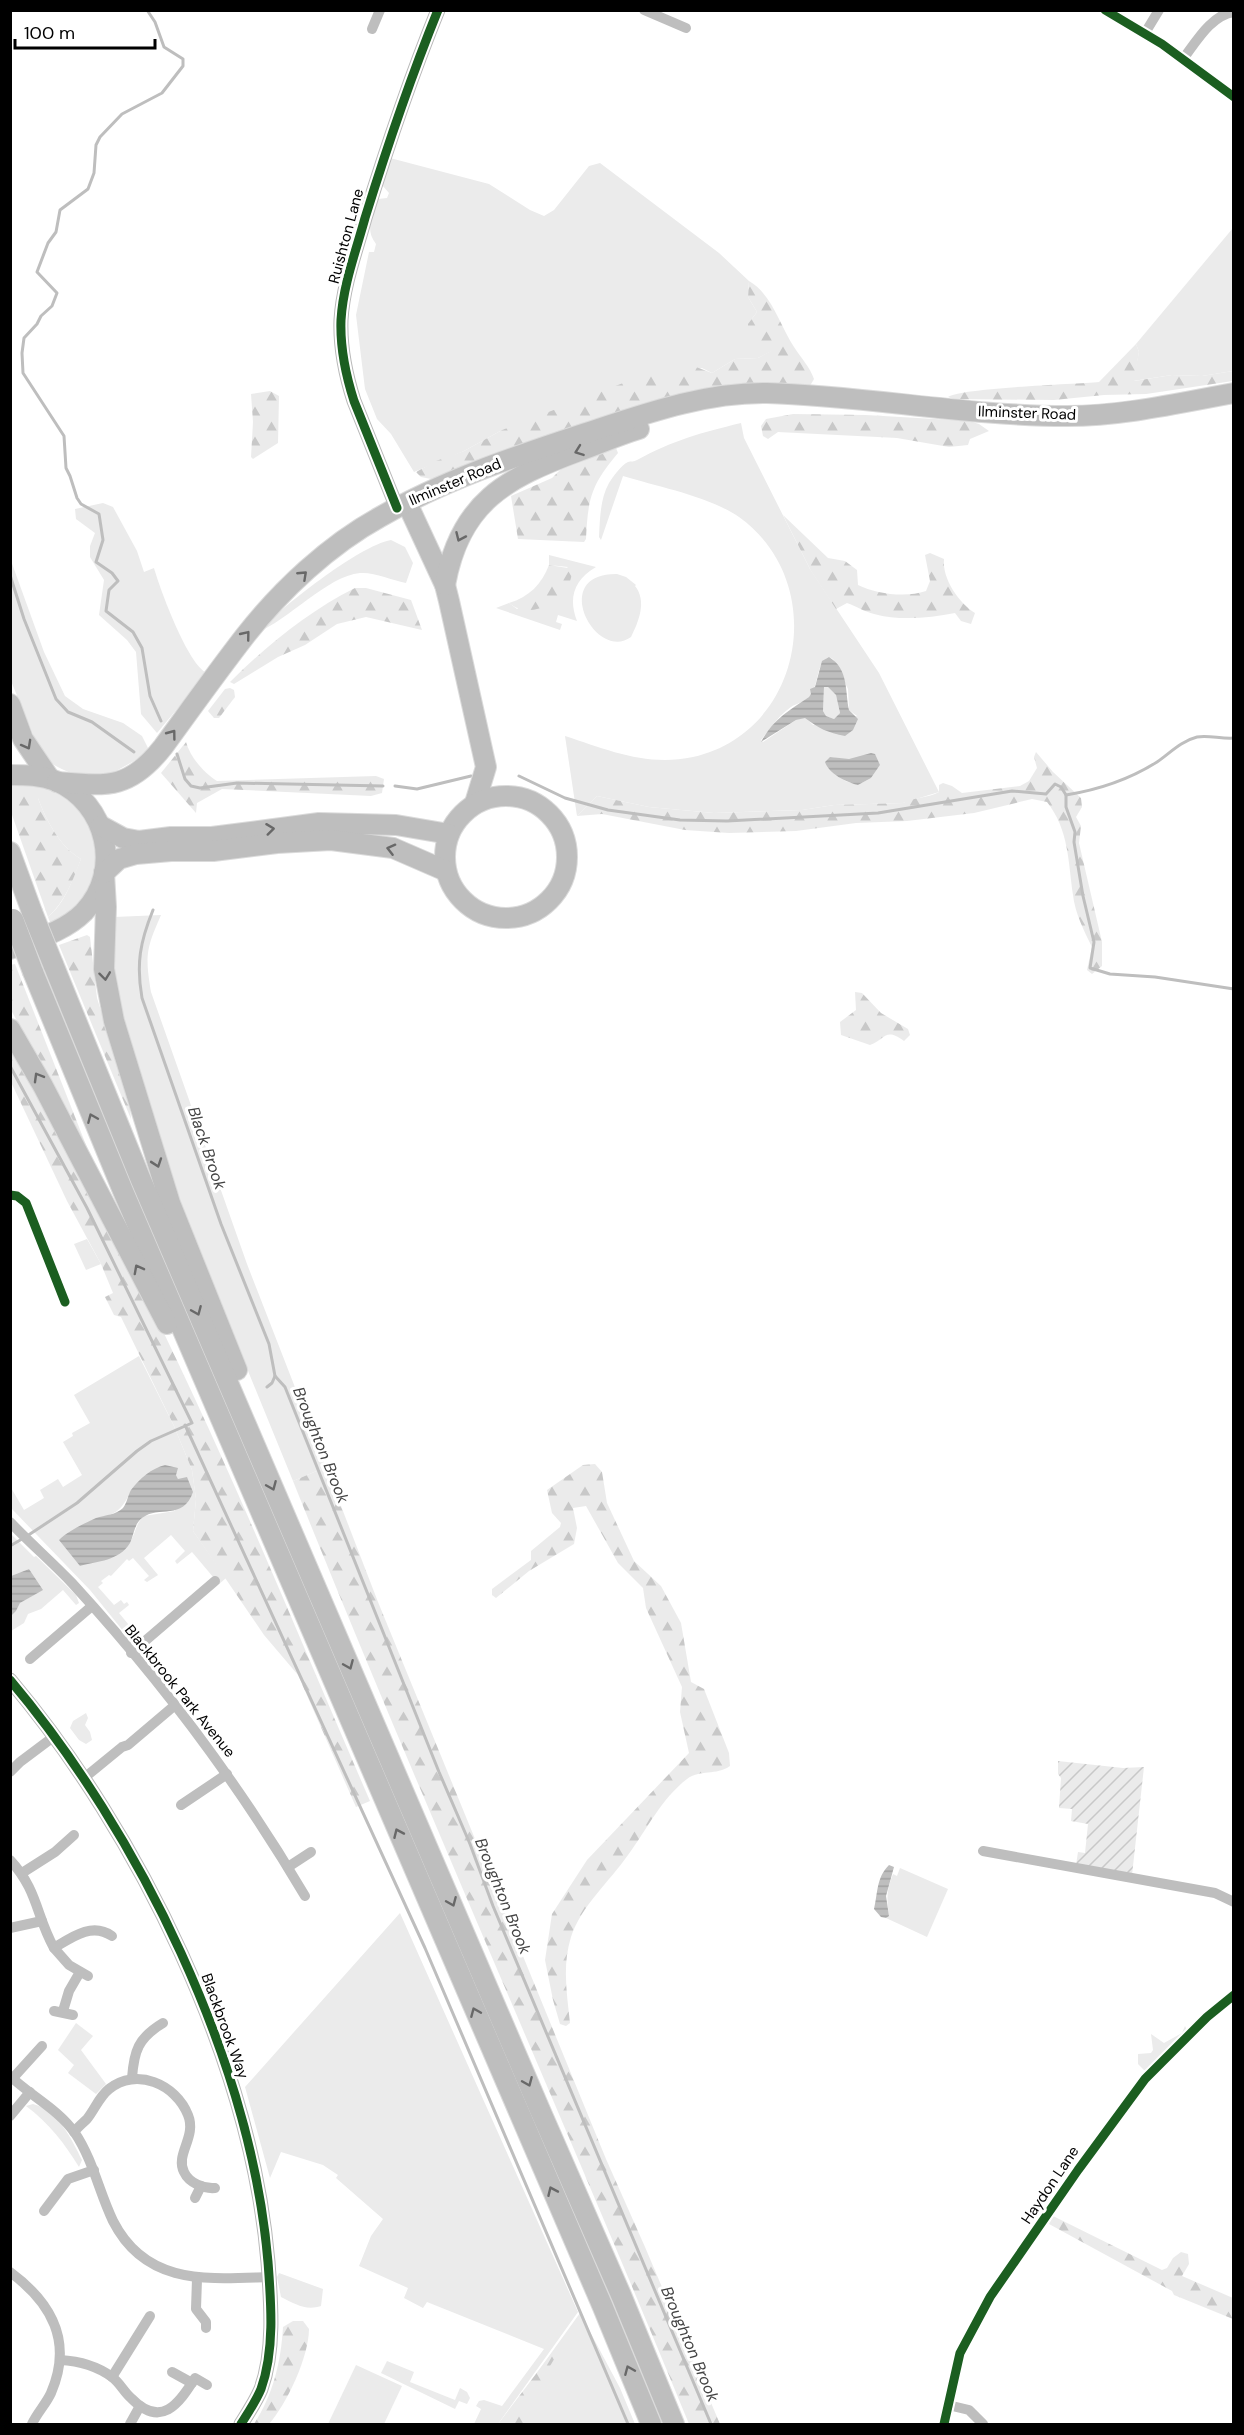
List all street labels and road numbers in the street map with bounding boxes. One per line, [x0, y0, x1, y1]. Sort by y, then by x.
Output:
street label: Ruishton Lane [324, 186, 368, 286]
street label: Ilminster Road [978, 401, 1076, 425]
street label: Ilminster Road [406, 454, 504, 510]
street label: Blackbrook Park Avenue [120, 1620, 240, 1762]
street label: Blackbrook Way [197, 1971, 254, 2082]
street label: Haydon Lane [1017, 2142, 1083, 2228]

